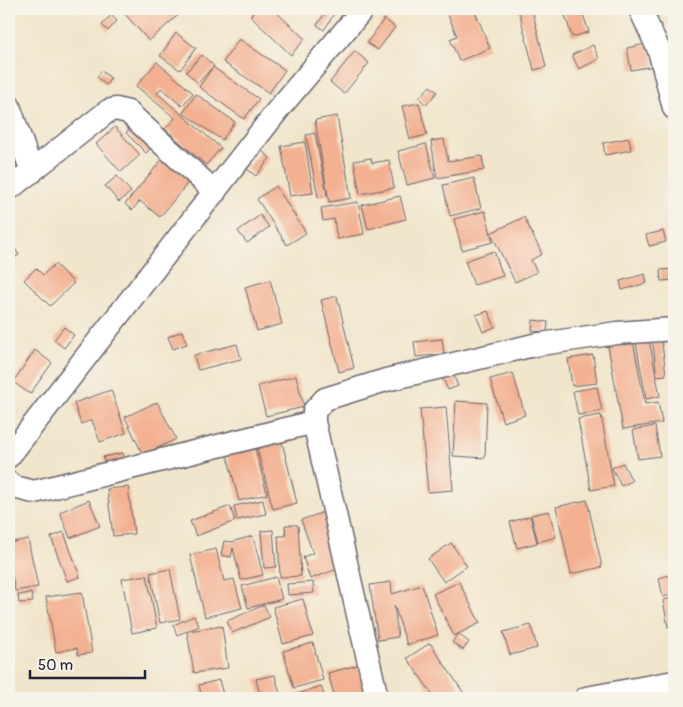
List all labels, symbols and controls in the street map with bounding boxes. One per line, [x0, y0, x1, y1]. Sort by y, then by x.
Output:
scale bar [30, 647, 145, 679]
text: 50 m [38, 656, 73, 675]

